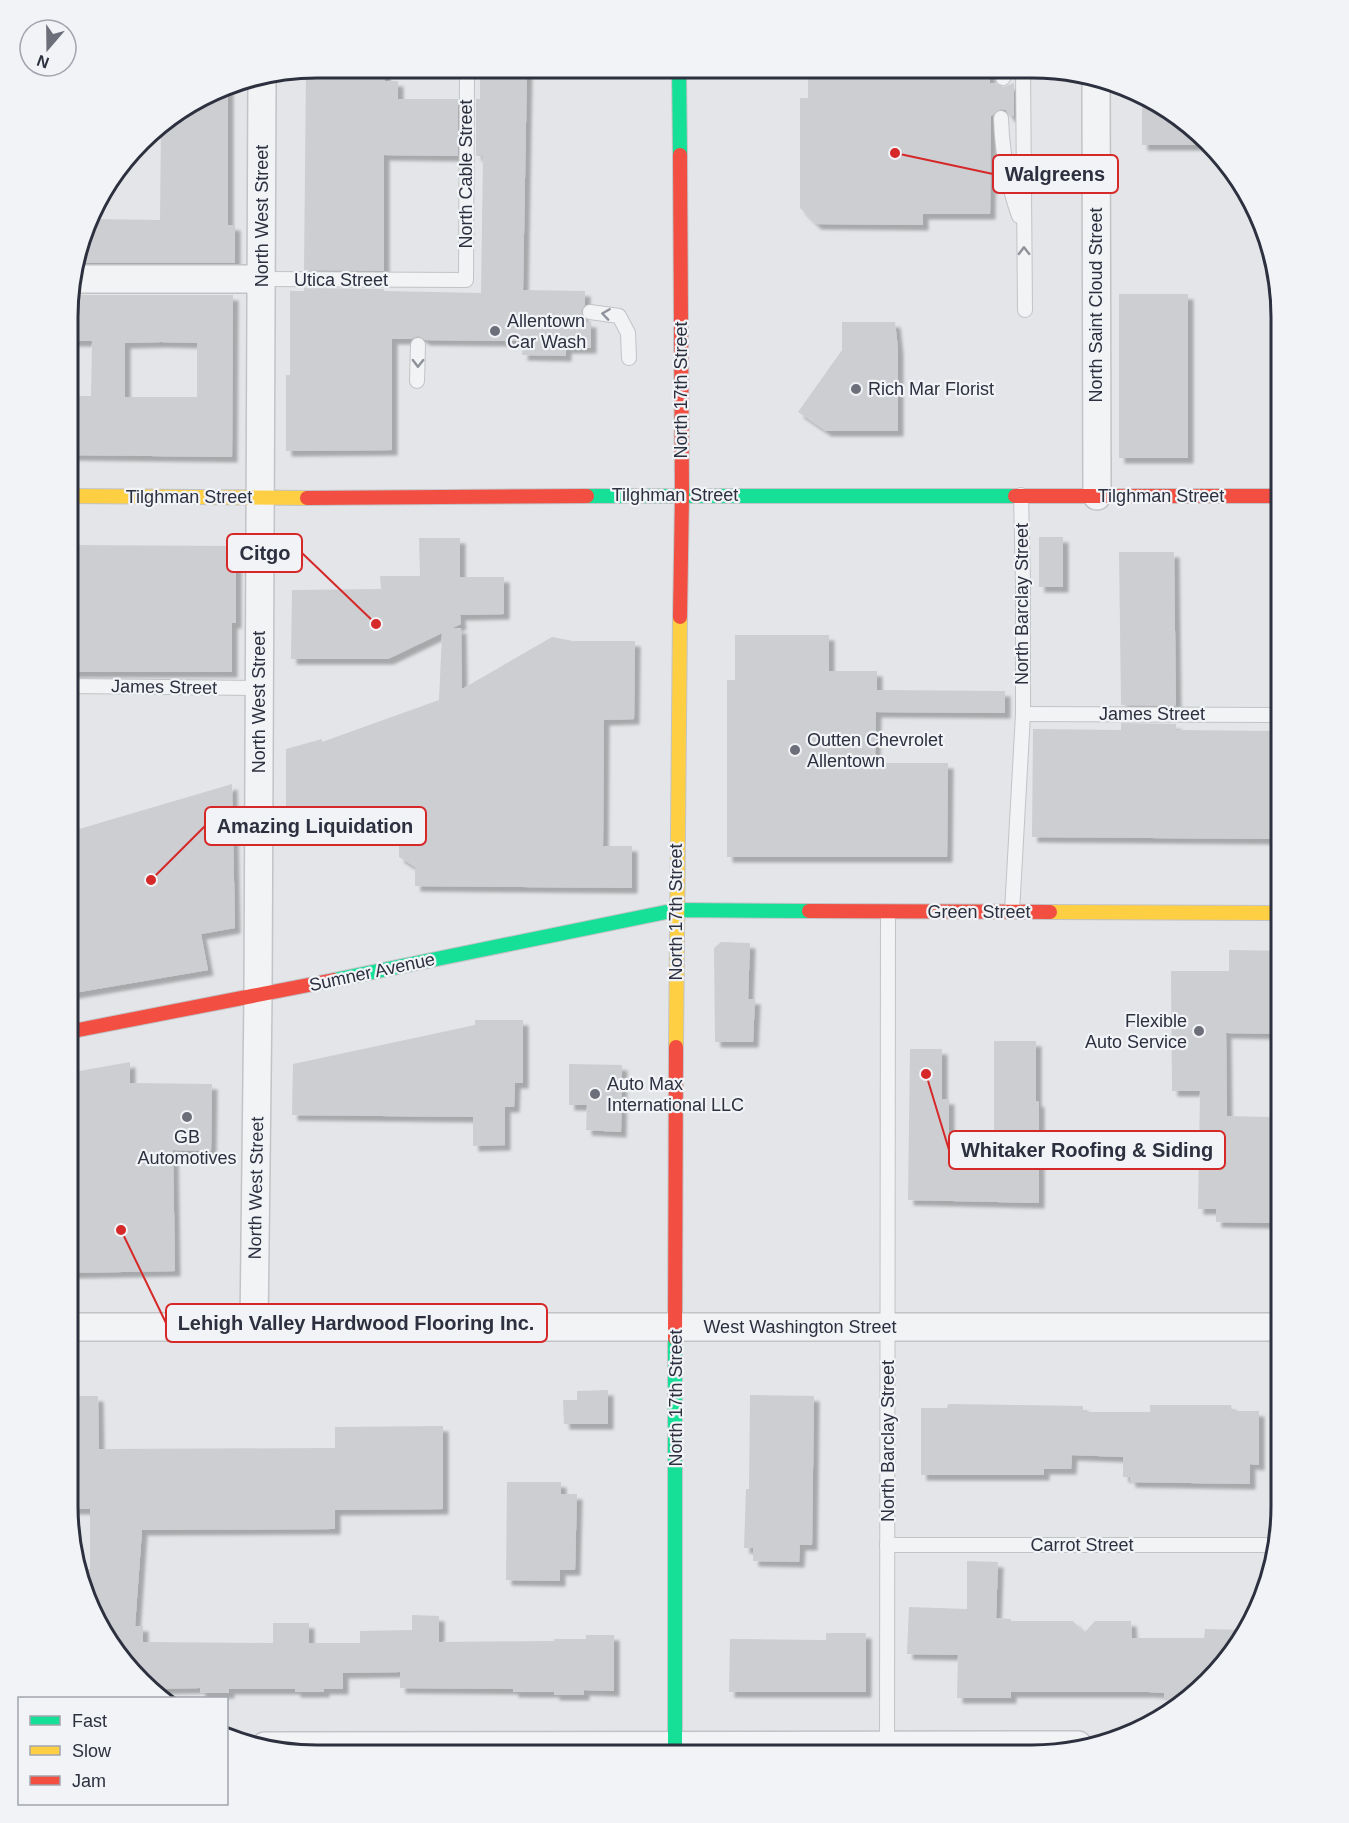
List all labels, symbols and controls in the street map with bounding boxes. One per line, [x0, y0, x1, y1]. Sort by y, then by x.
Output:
north arrow [18, 18, 78, 78]
text: N [35, 52, 51, 72]
street label: North Cable Street [456, 99, 476, 249]
street label: North West Street [252, 145, 272, 287]
callout: Walgreens [993, 155, 1118, 193]
text: Walgreens [1005, 163, 1105, 185]
street label: North Saint Cloud Street [1086, 207, 1106, 403]
one-way arrow [1017, 247, 1030, 256]
street label: Utica Street [294, 270, 388, 290]
one-way arrow [601, 308, 611, 320]
place label: Allentown Car Wash [507, 311, 586, 352]
street label: North 17th Street [671, 321, 691, 459]
marker: Allentown Car Wash [488, 324, 502, 338]
one-way arrow [412, 359, 424, 368]
place label: Rich Mar Florist [868, 379, 994, 399]
marker: Rich Mar Florist [849, 382, 863, 396]
street label: Tilghman Street [612, 485, 738, 505]
street label: Tilghman Street [1098, 486, 1224, 506]
street label: Tilghman Street [126, 487, 252, 507]
street label: North Barclay Street [1012, 523, 1032, 685]
callout: Citgo [227, 534, 302, 572]
text: Citgo [239, 542, 291, 564]
street label: North West Street [249, 631, 269, 773]
street label: James Street [111, 676, 217, 698]
street label: James Street [1099, 704, 1205, 724]
place label: Outten Chevrolet Allentown [807, 730, 943, 771]
marker: Outten Chevrolet Allentown [788, 743, 802, 757]
callout: Amazing Liquidation [205, 807, 426, 845]
text: Amazing Liquidation [217, 815, 413, 837]
street label: North 17th Street [666, 843, 686, 981]
street label: Green Street [927, 902, 1031, 922]
street label: Sumner Avenue [307, 949, 437, 995]
place label: Flexible Auto Service [1085, 1011, 1187, 1052]
marker: Flexible Auto Service [1192, 1024, 1206, 1038]
place label: Auto Max International LLC [607, 1074, 744, 1115]
marker: Auto Max International LLC [588, 1087, 602, 1101]
marker: GB Automotives [180, 1110, 194, 1124]
street label: North West Street [245, 1116, 267, 1260]
place label: GB Automotives [137, 1127, 237, 1168]
callout: Whitaker Roofing & Siding [949, 1131, 1225, 1169]
text: Whitaker Roofing & Siding [961, 1139, 1213, 1161]
callout: Lehigh Valley Hardwood Flooring Inc. [166, 1304, 547, 1342]
text: Lehigh Valley Hardwood Flooring Inc. [178, 1312, 534, 1334]
street label: West Washington Street [703, 1317, 897, 1337]
street label: North 17th Street [666, 1329, 686, 1467]
street label: North Barclay Street [878, 1360, 898, 1522]
street label: Carrot Street [1030, 1535, 1134, 1555]
legend [18, 1697, 228, 1805]
text: Fast [72, 1711, 107, 1731]
text: Slow [72, 1741, 112, 1761]
text: Jam [72, 1771, 106, 1791]

